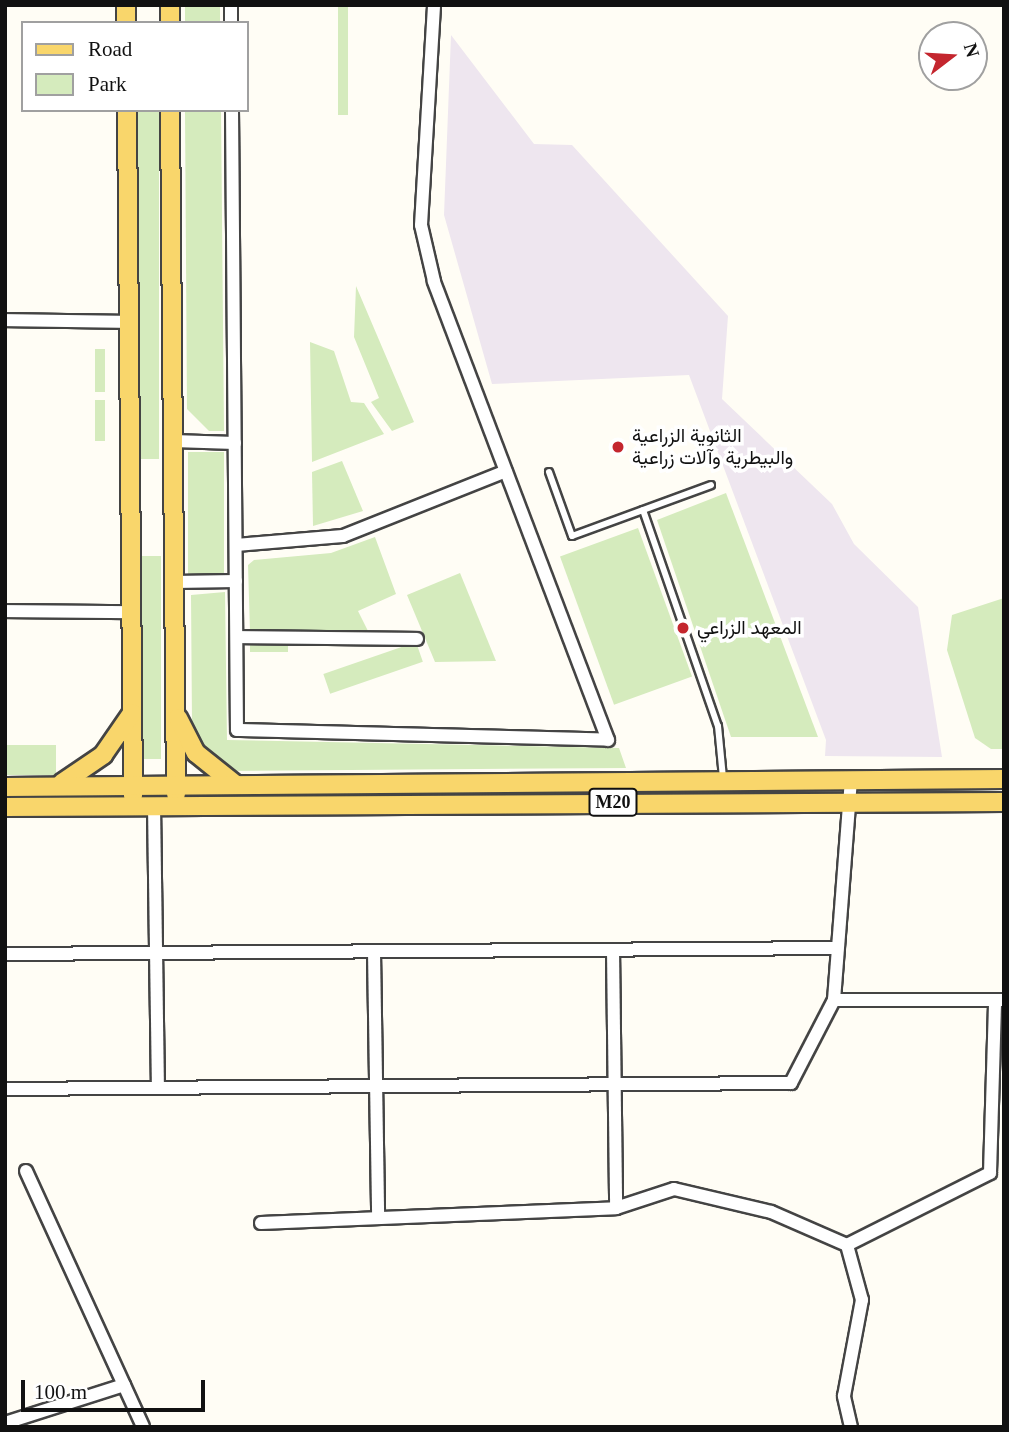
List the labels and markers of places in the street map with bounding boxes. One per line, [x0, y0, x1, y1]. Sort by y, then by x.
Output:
place label: الثانوية الزراعية والبيطرية وآلات زراعية [632, 425, 793, 469]
marker: الثانوية الزراعية والبيطرية وآلات زراعية [610, 439, 626, 455]
place label: المعهد الزراعي [697, 617, 802, 639]
marker: المعهد الزراعي [675, 620, 691, 636]

